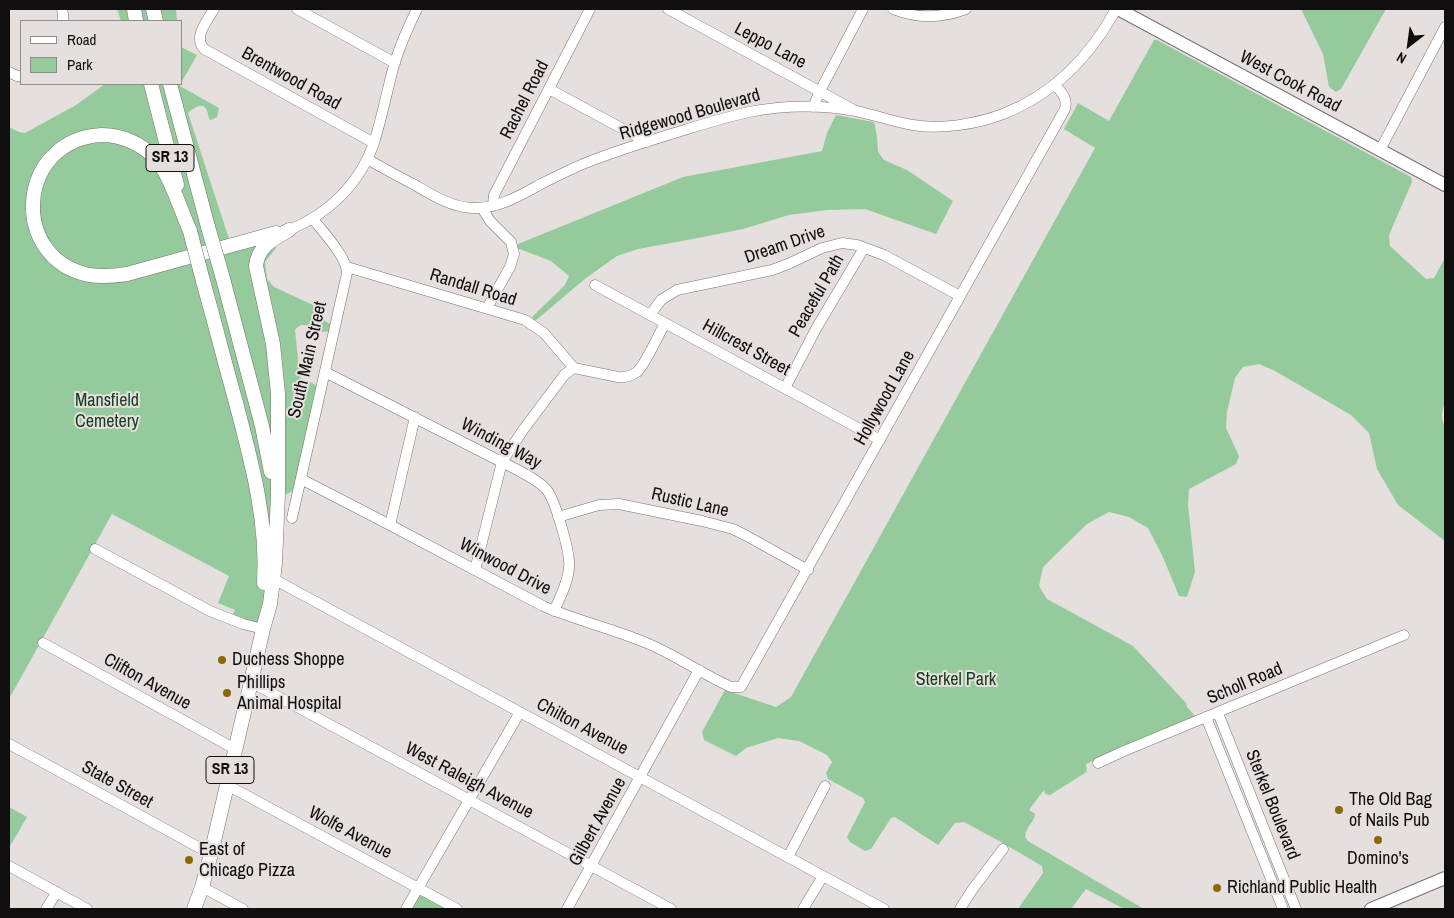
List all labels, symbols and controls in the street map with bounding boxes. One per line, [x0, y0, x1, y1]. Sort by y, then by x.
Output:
street label: Leppo Lane [731, 18, 809, 74]
legend [20, 20, 182, 85]
north arrow [1384, 20, 1434, 70]
text: Road [67, 29, 96, 50]
street label: Brentwood Road [238, 43, 344, 115]
street label: West Cook Road [1236, 46, 1344, 118]
text: N [1393, 48, 1410, 68]
text: Park [67, 54, 92, 75]
street label: Rachel Road [496, 57, 554, 143]
street label: Ridgewood Boulevard [617, 85, 763, 145]
road number: SR 13 [146, 144, 194, 172]
street label: Dream Drive [742, 221, 828, 269]
street label: Peaceful Path [785, 251, 849, 341]
street label: Randall Road [427, 265, 519, 311]
street label: South Main Street [284, 300, 332, 420]
street label: Hillcrest Street [698, 315, 794, 381]
street label: Hollywood Lane [850, 347, 920, 449]
park label: Mansfield Cemetery [75, 390, 139, 432]
street label: Winding Way [457, 414, 545, 474]
street label: Rustic Lane [649, 484, 731, 522]
street label: Winwood Drive [455, 534, 555, 600]
street label: Clifton Avenue [100, 649, 194, 715]
place label: Duchess Shoppe [232, 649, 344, 671]
marker: Duchess Shoppe [216, 654, 228, 666]
street label: Scholl Road [1204, 659, 1286, 709]
park label: Sterkel Park [916, 669, 996, 691]
place label: Phillips Animal Hospital [237, 672, 341, 714]
marker: Phillips Animal Hospital [221, 687, 233, 699]
street label: Chilton Avenue [532, 694, 632, 760]
street label: West Raleigh Avenue [401, 738, 537, 824]
street label: Sterkel Boulevard [1240, 747, 1304, 863]
road number: SR 13 [206, 756, 254, 784]
street label: State Street [78, 757, 156, 813]
street label: Gilbert Avenue [565, 774, 631, 870]
place label: The Old Bag of Nails Pub [1349, 789, 1432, 832]
street label: Wolfe Avenue [305, 802, 395, 864]
marker: The Old Bag of Nails Pub [1333, 804, 1345, 816]
marker: Domino's [1372, 834, 1384, 846]
place label: East of Chicago Pizza [199, 839, 295, 882]
place label: Domino's [1347, 848, 1409, 870]
marker: East of Chicago Pizza [183, 854, 195, 866]
place label: Richland Public Health [1227, 877, 1377, 899]
marker: Richland Public Health [1211, 882, 1223, 894]

